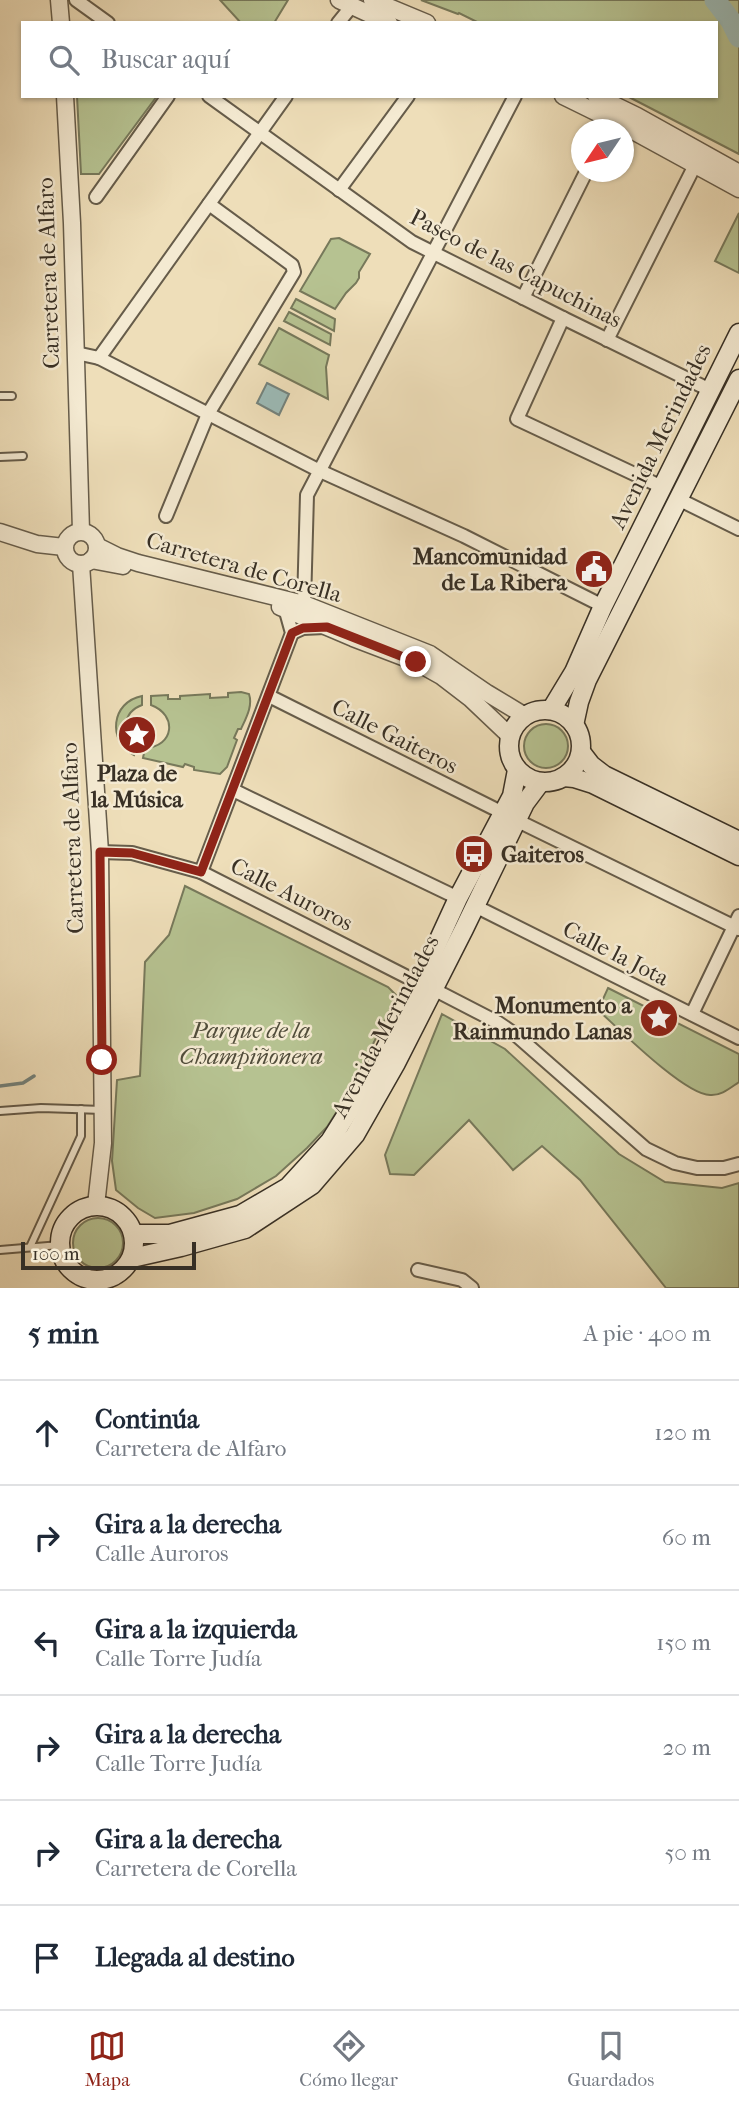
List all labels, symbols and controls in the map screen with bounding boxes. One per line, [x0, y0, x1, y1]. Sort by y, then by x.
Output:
search box [21, 21, 718, 98]
icon: search [45, 41, 83, 79]
text: Buscar aquí [101, 44, 230, 75]
north arrow [571, 119, 634, 182]
street label: Carretera de Alfaro [32, 177, 65, 369]
street label: Paseo de las Capuchinas [406, 203, 626, 334]
street label: Avenida Merindades [604, 339, 717, 534]
street label: Carretera de Corella [143, 527, 345, 608]
place label: Mancomunidad de La Ribera [413, 543, 568, 596]
public building icon: Mancomunidad de La Ribera [573, 548, 615, 590]
route end [400, 646, 431, 677]
street label: Calle Gaiteros [327, 693, 462, 780]
place icon: Plaza de la Música [116, 714, 158, 756]
street label: Carretera de Alfaro [56, 742, 89, 934]
place label: Plaza de la Música [90, 760, 184, 813]
bus stop icon: Gaiteros [453, 833, 495, 875]
place label: Gaiteros [501, 841, 584, 868]
street label: Calle Auroros [226, 852, 357, 937]
street label: Calle la Jota [558, 915, 674, 992]
street label: Avenida Merindades [326, 931, 445, 1123]
place label: Monumento a Rainmundo Lanas [453, 992, 633, 1045]
place icon: Monumento a Rainmundo Lanas [638, 997, 680, 1039]
park label: Parque de la Champiñonera [179, 1017, 323, 1070]
route start [86, 1044, 117, 1075]
scale bar [21, 1239, 196, 1271]
text: 100 m [32, 1243, 80, 1265]
text: 5 min [28, 1316, 99, 1351]
text: A pie · 400 m [583, 1320, 711, 1347]
text: Continúa [95, 1404, 199, 1435]
icon: ahead [28, 1414, 66, 1452]
text: 120 m [654, 1419, 711, 1446]
text: Carretera de Alfaro [95, 1435, 287, 1462]
text: Gira a la derecha [95, 1509, 281, 1540]
icon: right [28, 1519, 66, 1557]
text: 60 m [662, 1524, 711, 1551]
text: Calle Auroros [95, 1540, 229, 1567]
text: Gira a la izquierda [95, 1614, 297, 1645]
icon: left [28, 1624, 66, 1662]
text: 150 m [656, 1629, 711, 1656]
text: Calle Torre Judía [95, 1645, 262, 1672]
text: Gira a la derecha [95, 1719, 281, 1750]
icon: right [28, 1729, 66, 1767]
text: 20 m [662, 1734, 711, 1761]
text: Calle Torre Judía [95, 1750, 262, 1777]
text: Gira a la derecha [95, 1824, 281, 1855]
icon: right [28, 1834, 66, 1872]
text: 50 m [664, 1839, 711, 1866]
text: Carretera de Corella [95, 1855, 297, 1882]
icon: arrive [28, 1939, 66, 1977]
text: Llegada al destino [95, 1942, 295, 1973]
tab: Mapa [85, 2027, 130, 2091]
tab: Cómo llegar [299, 2027, 398, 2091]
tab: Guardados [567, 2027, 654, 2091]

